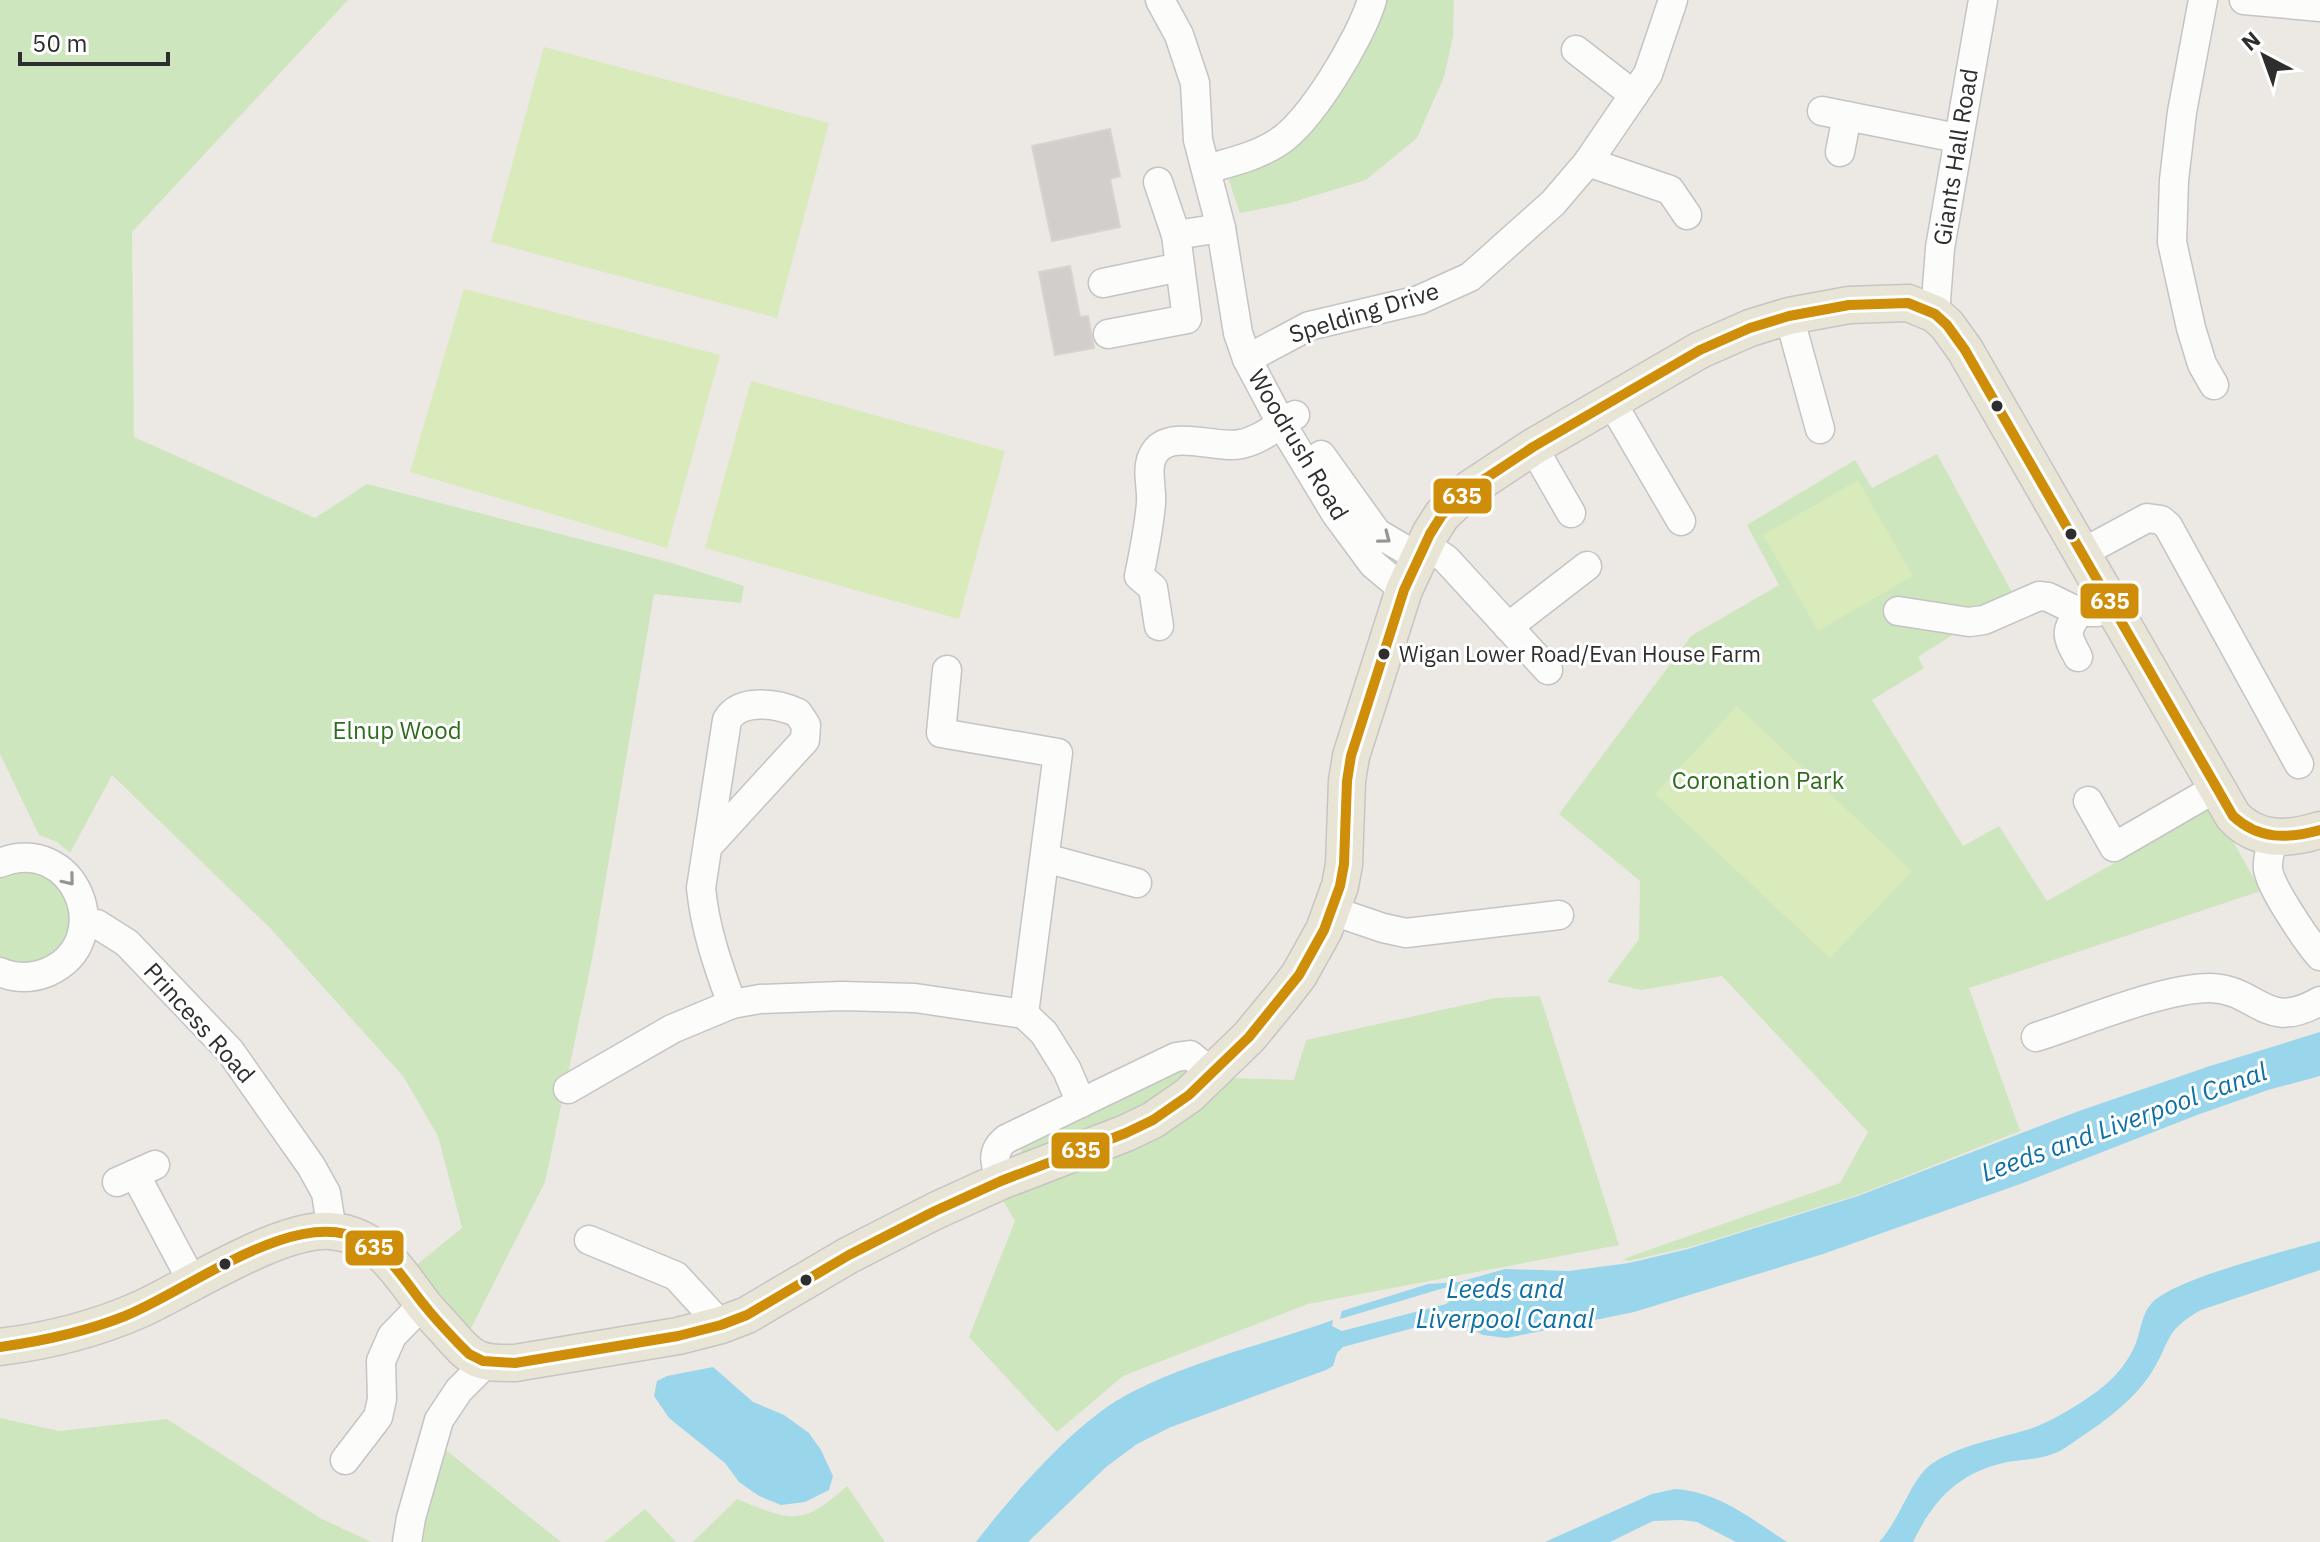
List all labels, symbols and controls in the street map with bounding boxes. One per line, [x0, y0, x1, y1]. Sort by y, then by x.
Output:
scale bar [20, 16, 168, 66]
north arrow [2224, 16, 2304, 96]
text: N [2235, 24, 2266, 57]
text: 50 m [32, 27, 87, 59]
street label: Giants Hall Road [1925, 66, 1985, 247]
street label: Spelding Drive [1285, 274, 1443, 350]
street label: Woodrush Road [1241, 363, 1356, 526]
unlabelled marker [1989, 398, 2005, 414]
line badge: 635 [1432, 477, 1493, 515]
text: 635 [1442, 481, 1482, 510]
unlabelled marker [2063, 526, 2079, 542]
one-way arrow [1376, 528, 1391, 542]
line badge: 635 [2079, 582, 2140, 620]
text: 635 [2090, 586, 2130, 615]
place label: Wigan Lower Road/Evan House Farm [1399, 639, 1761, 668]
marker: Wigan Lower Road/Evan House Farm [1376, 646, 1392, 662]
park label: Elnup Wood [332, 714, 462, 746]
park label: Coronation Park [1672, 764, 1845, 796]
one-way arrow [59, 871, 74, 886]
street label: Princess Road [137, 955, 262, 1089]
water label: Leeds and Liverpool Canal [1976, 1053, 2271, 1189]
line badge: 635 [1050, 1131, 1111, 1170]
text: 635 [1061, 1135, 1101, 1164]
line badge: 635 [344, 1229, 405, 1267]
text: 635 [354, 1232, 394, 1261]
unlabelled marker [217, 1256, 233, 1272]
water label: Leeds and Liverpool Canal [1416, 1271, 1594, 1335]
unlabelled marker [798, 1272, 814, 1288]

